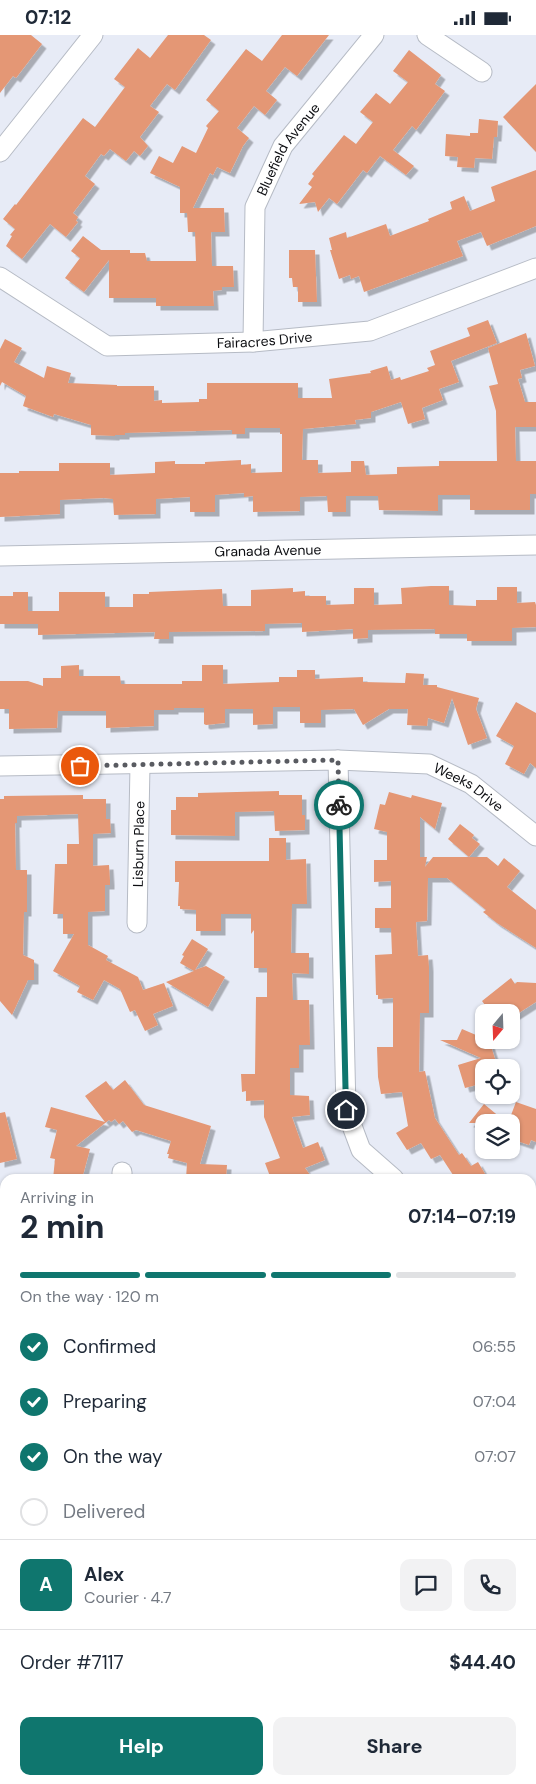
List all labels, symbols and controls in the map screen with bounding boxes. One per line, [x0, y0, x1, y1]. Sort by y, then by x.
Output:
text: 07:12 [25, 5, 71, 30]
street label: Bluefield Avenue [253, 99, 324, 198]
street label: Fairacres Drive [217, 327, 313, 352]
street label: Granada Avenue [214, 540, 322, 561]
pin [59, 745, 101, 787]
icon: bag [66, 752, 94, 780]
street label: Weeks Drive [431, 759, 507, 815]
courier [314, 780, 364, 830]
icon: bike [325, 791, 353, 819]
street label: Lisburn Place [129, 801, 148, 887]
north arrow [475, 1004, 520, 1049]
map controls [475, 1004, 520, 1159]
button: locate [475, 1059, 520, 1104]
pin [325, 1089, 367, 1131]
icon: home [332, 1096, 360, 1124]
button: layers [475, 1114, 520, 1159]
text: Arriving in [20, 1187, 94, 1208]
text: 07:14–07:19 [408, 1204, 516, 1229]
text: 2 min [20, 1206, 105, 1248]
text: On the way · 120 m [20, 1286, 159, 1307]
icon: check [20, 1333, 48, 1361]
text: Confirmed [63, 1334, 156, 1359]
text: 06:55 [472, 1336, 516, 1357]
icon: check [20, 1388, 48, 1416]
text: Preparing [63, 1389, 147, 1414]
text: 07:04 [473, 1391, 516, 1412]
icon: check [20, 1443, 48, 1471]
text: On the way [63, 1444, 163, 1469]
text: 07:07 [474, 1446, 516, 1467]
text: Delivered [63, 1499, 145, 1524]
button: chat [400, 1559, 452, 1611]
button: phone [464, 1559, 516, 1611]
text: Alex [84, 1562, 124, 1587]
text: A [39, 1572, 53, 1597]
text: Courier · 4.7 [84, 1587, 172, 1608]
text: Order #7117 [20, 1650, 124, 1675]
text: $44.40 [449, 1650, 516, 1675]
button: Help [20, 1717, 263, 1775]
button: Share [273, 1717, 516, 1775]

